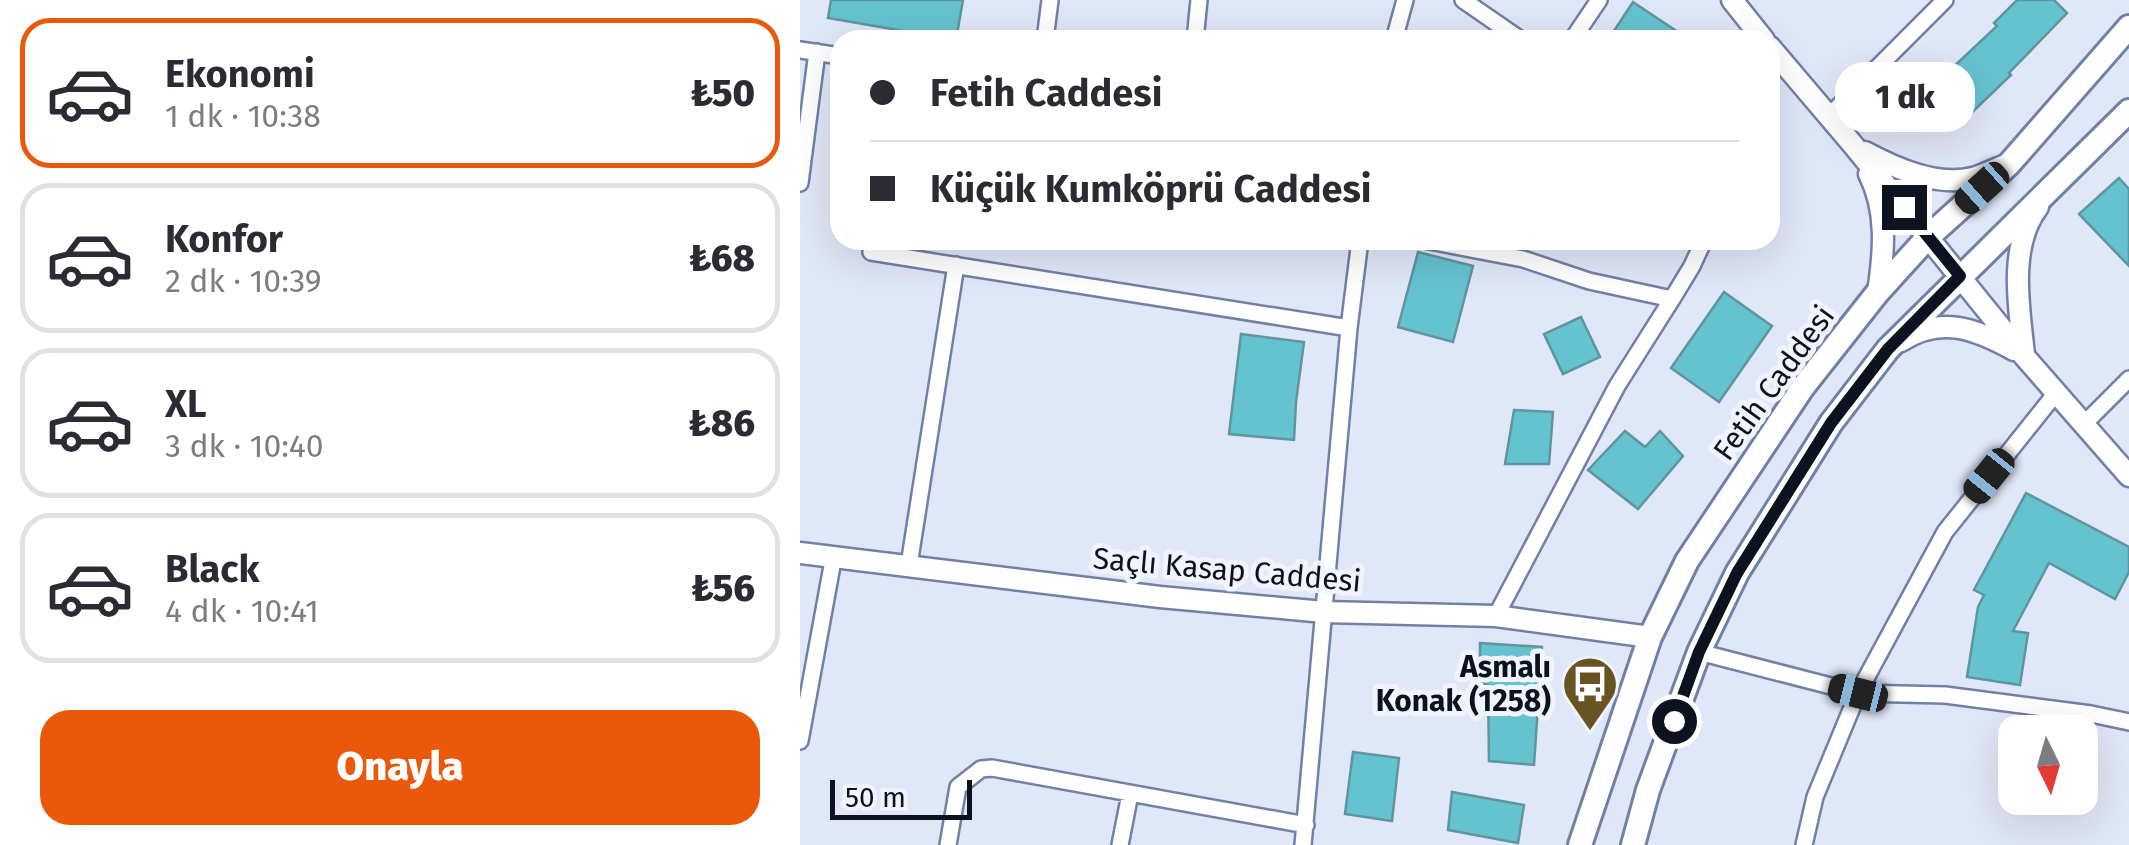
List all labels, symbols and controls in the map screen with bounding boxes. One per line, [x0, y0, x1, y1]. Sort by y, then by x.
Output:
icon: car [45, 48, 135, 138]
text: Ekonomi [165, 51, 315, 97]
callout: 1 dk [1834, 62, 1974, 132]
text: ₺50 [690, 70, 755, 116]
text: Fetih Caddesi [930, 70, 1162, 116]
text: 1 dk [1875, 78, 1935, 116]
text: 1 dk · 10:38 [165, 97, 321, 135]
car [1950, 157, 2014, 219]
text: Küçük Kumköprü Caddesi [930, 166, 1372, 212]
route end [1882, 185, 1927, 230]
icon: car [45, 213, 135, 303]
text: Konfor [165, 216, 283, 262]
text: ₺68 [689, 235, 755, 281]
text: 2 dk · 10:39 [165, 262, 322, 300]
street label: Fetih Caddesi [1706, 299, 1842, 467]
icon: car [45, 378, 135, 468]
text: XL [165, 381, 207, 427]
text: ₺86 [688, 400, 755, 446]
text: 3 dk · 10:40 [165, 427, 324, 465]
car [1958, 443, 2020, 509]
street label: Saçlı Kasap Caddesi [1091, 540, 1363, 600]
icon: car [45, 543, 135, 633]
text: Black [165, 546, 260, 592]
text: ₺56 [691, 565, 755, 611]
text: 4 dk · 10:41 [165, 592, 319, 630]
place label: Asmalı Konak (1258) [1376, 649, 1551, 719]
bus stop icon: Asmalı Konak (1258) [1560, 654, 1620, 733]
car [1825, 671, 1891, 715]
route start [1652, 699, 1697, 744]
button: Onayla [40, 710, 760, 825]
north arrow [1998, 715, 2098, 815]
map controls [1998, 715, 2098, 815]
scale bar [830, 775, 972, 820]
text: 50 m [845, 781, 906, 814]

